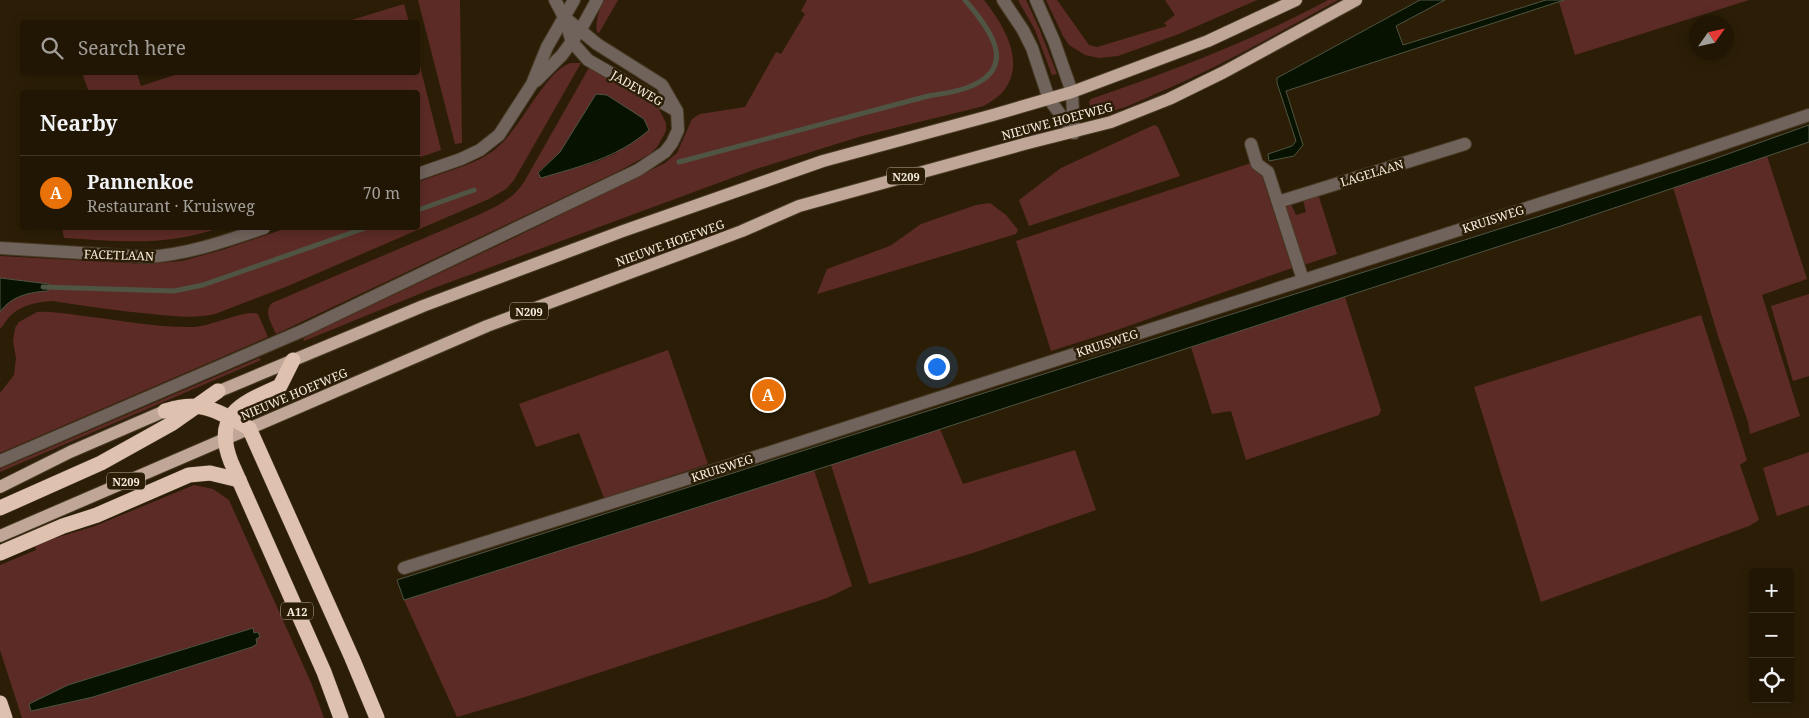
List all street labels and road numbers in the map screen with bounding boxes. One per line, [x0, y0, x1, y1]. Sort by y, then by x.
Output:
street label: JADEWEG [607, 66, 666, 110]
street label: NIEUWE HOEFWEG [1000, 98, 1115, 144]
street label: LAGELAAN [1338, 155, 1406, 191]
road number: N209 [887, 168, 925, 185]
street label: KRUISWEG [1460, 201, 1526, 237]
street label: NIEUWE HOEFWEG [613, 215, 727, 271]
street label: FACETLAAN [84, 245, 154, 265]
road number: N209 [510, 302, 548, 320]
street label: KRUISWEG [1074, 325, 1140, 361]
street label: NIEUWE HOEFWEG [238, 364, 350, 424]
street label: KRUISWEG [689, 450, 755, 486]
road number: N209 [107, 472, 145, 490]
road number: A12 [281, 602, 313, 620]

